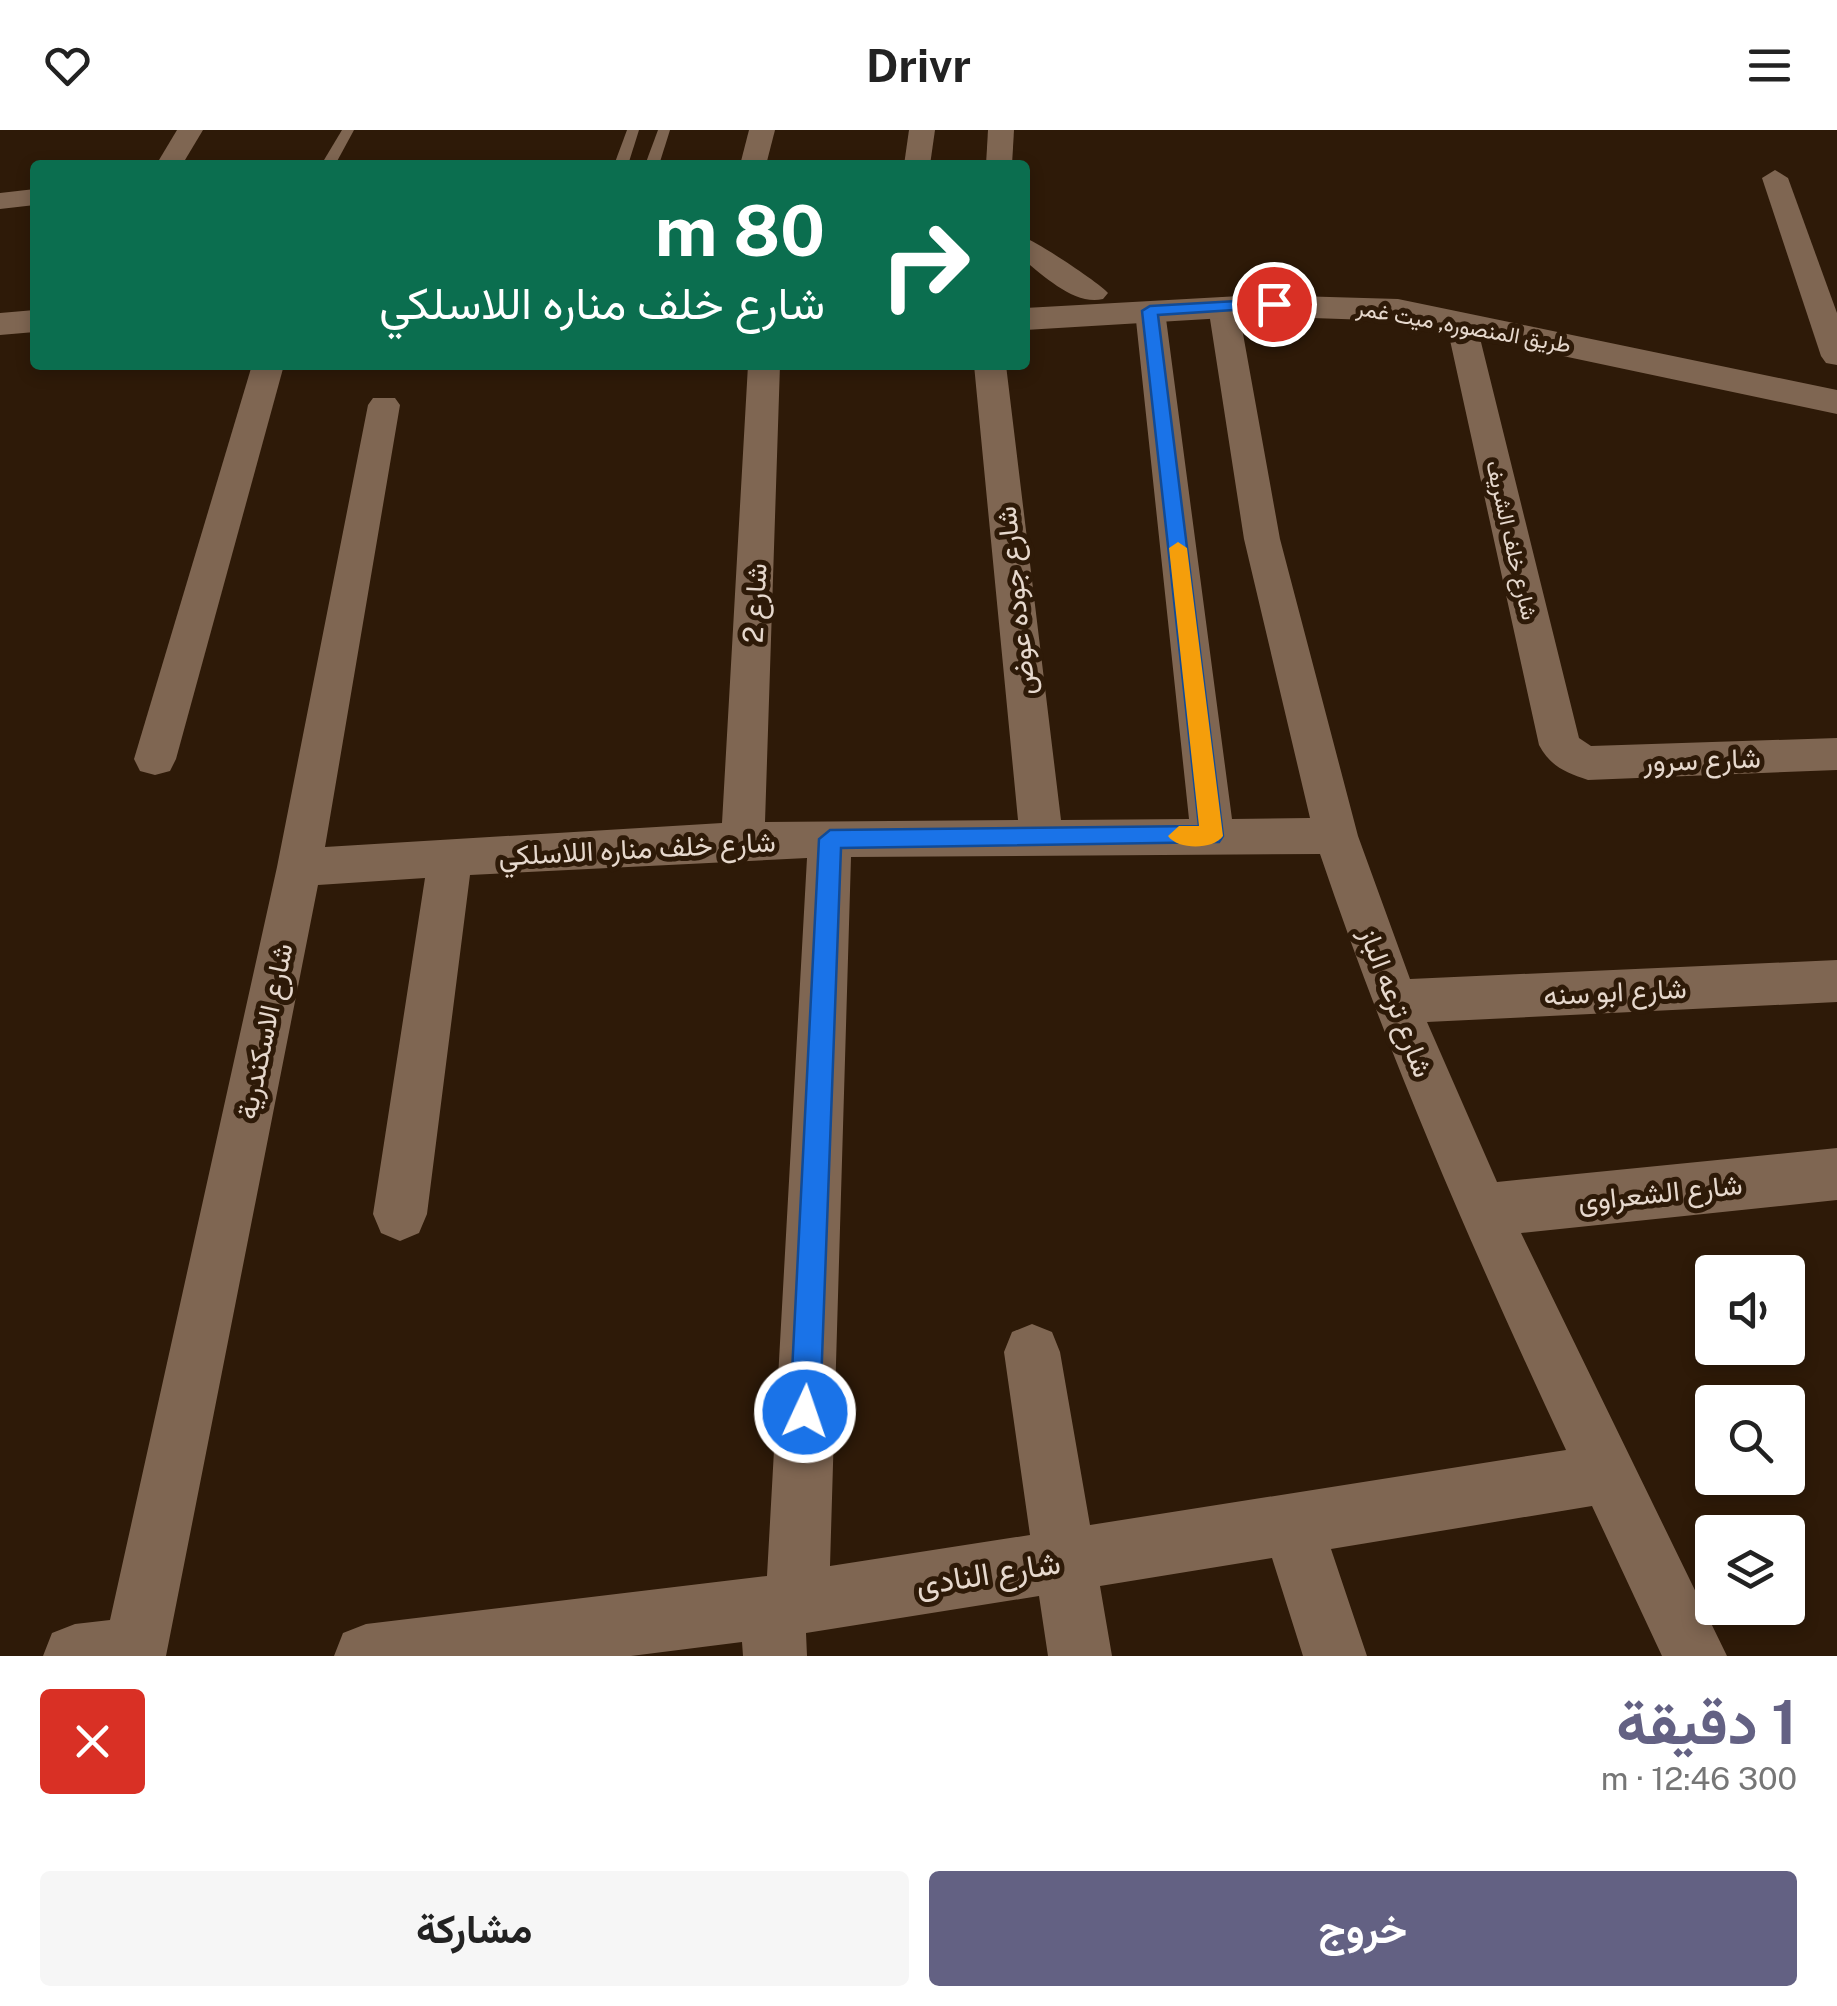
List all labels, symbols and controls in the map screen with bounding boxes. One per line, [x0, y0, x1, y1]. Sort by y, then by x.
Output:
icon: heart [40, 38, 95, 93]
icon: menu [1742, 38, 1797, 93]
text: Drivr [866, 39, 971, 92]
text: 80 m [655, 189, 825, 272]
icon: right [860, 200, 990, 330]
pin [1232, 262, 1317, 347]
text: شارع خلف مناره اللاسلكي [379, 276, 825, 329]
icon: arrive [1247, 277, 1302, 332]
street label: طريق المنصوره, ميت غمر [1354, 294, 1573, 359]
street label: شارع خلف الشريف [1479, 458, 1543, 623]
street label: شارع جوده عوض [989, 505, 1044, 697]
street label: شارع 2 [735, 562, 776, 644]
street label: شارع سرور [1642, 740, 1761, 781]
street label: شارع خلف مناره اللاسلكي [498, 824, 777, 879]
street label: شارع ترعه الباز [1350, 922, 1441, 1082]
street label: شارع الاسكندرية [229, 940, 302, 1123]
street label: شارع ابو سنه [1543, 971, 1688, 1014]
street label: شارع الشعراوى [1576, 1167, 1744, 1220]
map controls [1695, 1255, 1805, 1625]
button: sound [1695, 1255, 1805, 1365]
position arrow [753, 1360, 857, 1464]
button: search [1695, 1385, 1805, 1495]
button: layers [1695, 1515, 1805, 1625]
street label: شارع النادى [913, 1543, 1064, 1607]
text: 1 دقيقة [1616, 1687, 1797, 1758]
button: close [40, 1689, 145, 1794]
text: 300 m · 12:46 [1601, 1760, 1797, 1797]
button: مشاركة [40, 1871, 909, 1986]
button: خروج [929, 1871, 1797, 1986]

